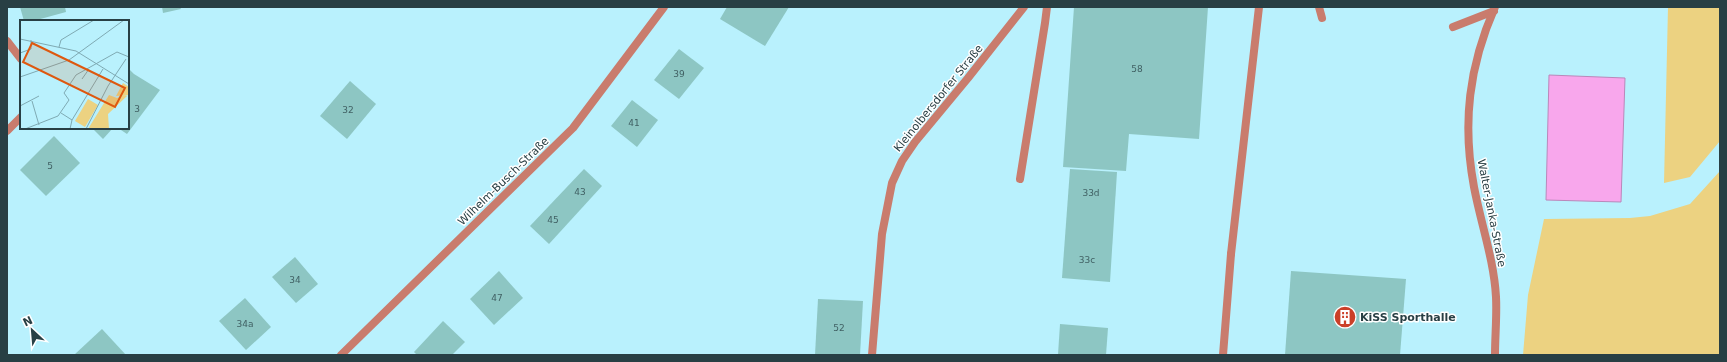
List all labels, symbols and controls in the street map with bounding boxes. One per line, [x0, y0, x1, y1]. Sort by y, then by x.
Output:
inset map [20, 20, 129, 129]
street label: Kleinolbersdorfer Straße [891, 42, 986, 154]
house number: 58 [1131, 64, 1143, 74]
house number: 39 [673, 69, 685, 79]
house number: 3 [134, 104, 140, 114]
house number: 32 [342, 105, 354, 115]
house number: 41 [628, 118, 640, 128]
street label: Wilhelm-Busch-Straße [455, 134, 552, 228]
street label: Walter-Janka-Straße [1475, 158, 1508, 268]
house number: 5 [47, 161, 53, 171]
house number: 43 [574, 187, 586, 197]
house number: 33d [1082, 188, 1100, 198]
house number: 45 [547, 215, 559, 225]
house number: 33c [1079, 255, 1095, 265]
house number: 34 [289, 275, 301, 285]
house number: 47 [491, 293, 503, 303]
building icon: KiSS Sporthalle [1332, 304, 1358, 330]
north arrow [12, 310, 52, 350]
place label: KiSS Sporthalle [1360, 311, 1456, 324]
text: N [21, 314, 35, 329]
house number: 34a [237, 319, 253, 329]
house number: 52 [833, 323, 845, 333]

